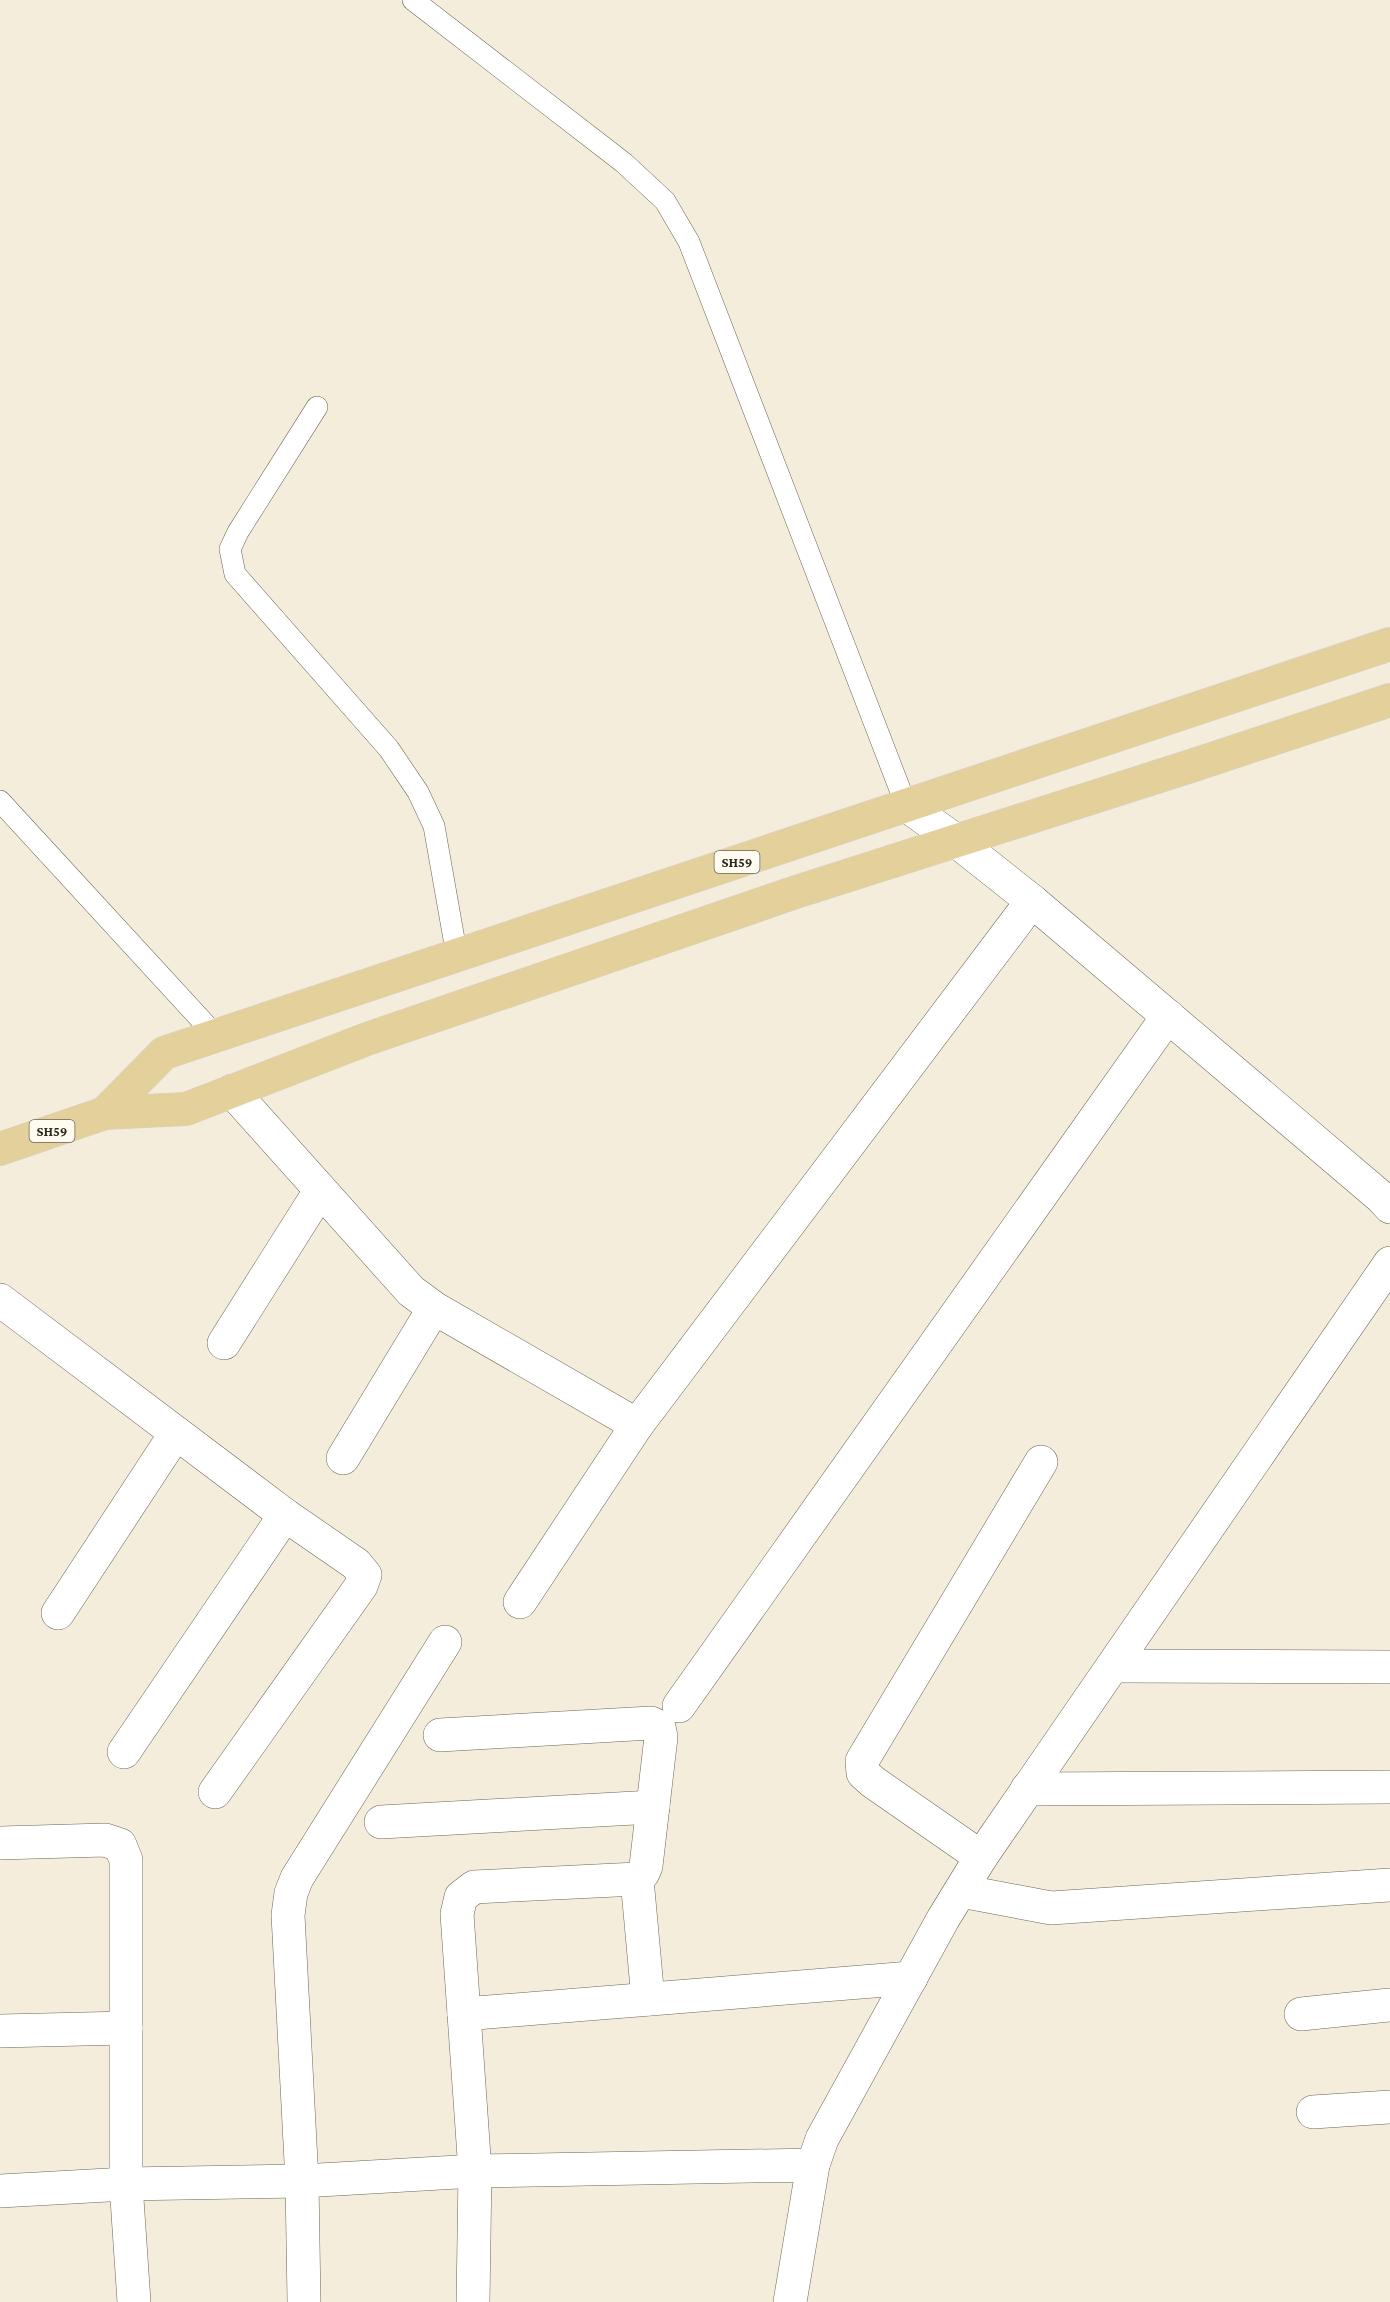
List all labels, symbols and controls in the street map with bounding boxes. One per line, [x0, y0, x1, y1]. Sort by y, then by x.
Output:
road number: SH59 [714, 851, 760, 873]
road number: SH59 [29, 1120, 74, 1142]

